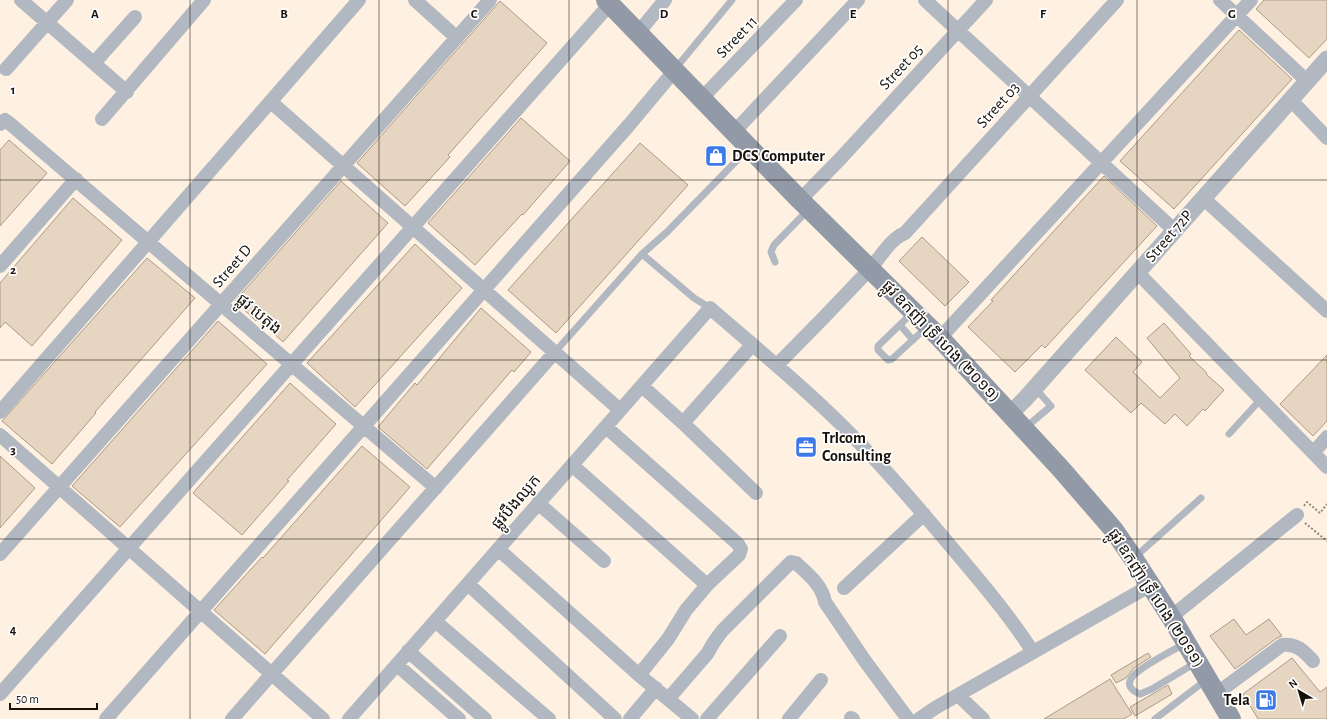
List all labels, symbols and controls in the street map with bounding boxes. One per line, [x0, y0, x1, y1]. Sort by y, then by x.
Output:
text: A [91, 8, 99, 21]
text: B [280, 8, 288, 21]
text: C [471, 8, 478, 21]
text: D [660, 8, 669, 21]
text: E [850, 8, 857, 21]
text: F [1040, 8, 1047, 21]
text: G [1228, 8, 1236, 21]
street label: Street 11 [713, 13, 761, 61]
street label: Street 05 [876, 41, 926, 93]
street label: Street 03 [974, 79, 1022, 131]
text: 1 [11, 84, 15, 97]
shop icon: DCS Computer [703, 143, 729, 169]
place label: DCS Computer [732, 148, 825, 164]
street label: Street 72P [1142, 207, 1196, 265]
street label: Street D [209, 242, 255, 290]
text: 2 [10, 264, 16, 277]
street label: ផ្លូវ ឧកញ៉ា ទ្រី ហេង (២០១១) [875, 275, 1005, 409]
street label: ផ្លូវ បេតុង [230, 291, 284, 342]
place label: TrIcom Consulting [822, 430, 892, 464]
office icon: TrIcom Consulting [793, 434, 819, 460]
text: 3 [10, 444, 16, 457]
street label: ផ្លូវបឹងឈូក [486, 470, 548, 536]
street label: ផ្លូវ ឧកញ៉ា ទ្រី ហេង (២០១១) [1100, 524, 1209, 673]
text: 4 [10, 624, 17, 637]
north arrow [1279, 671, 1319, 711]
text: N [1287, 677, 1300, 690]
scale bar [10, 685, 97, 711]
fuel station icon: Tela [1253, 687, 1279, 713]
place label: Tela [1224, 692, 1250, 708]
text: 50 m [16, 693, 39, 705]

